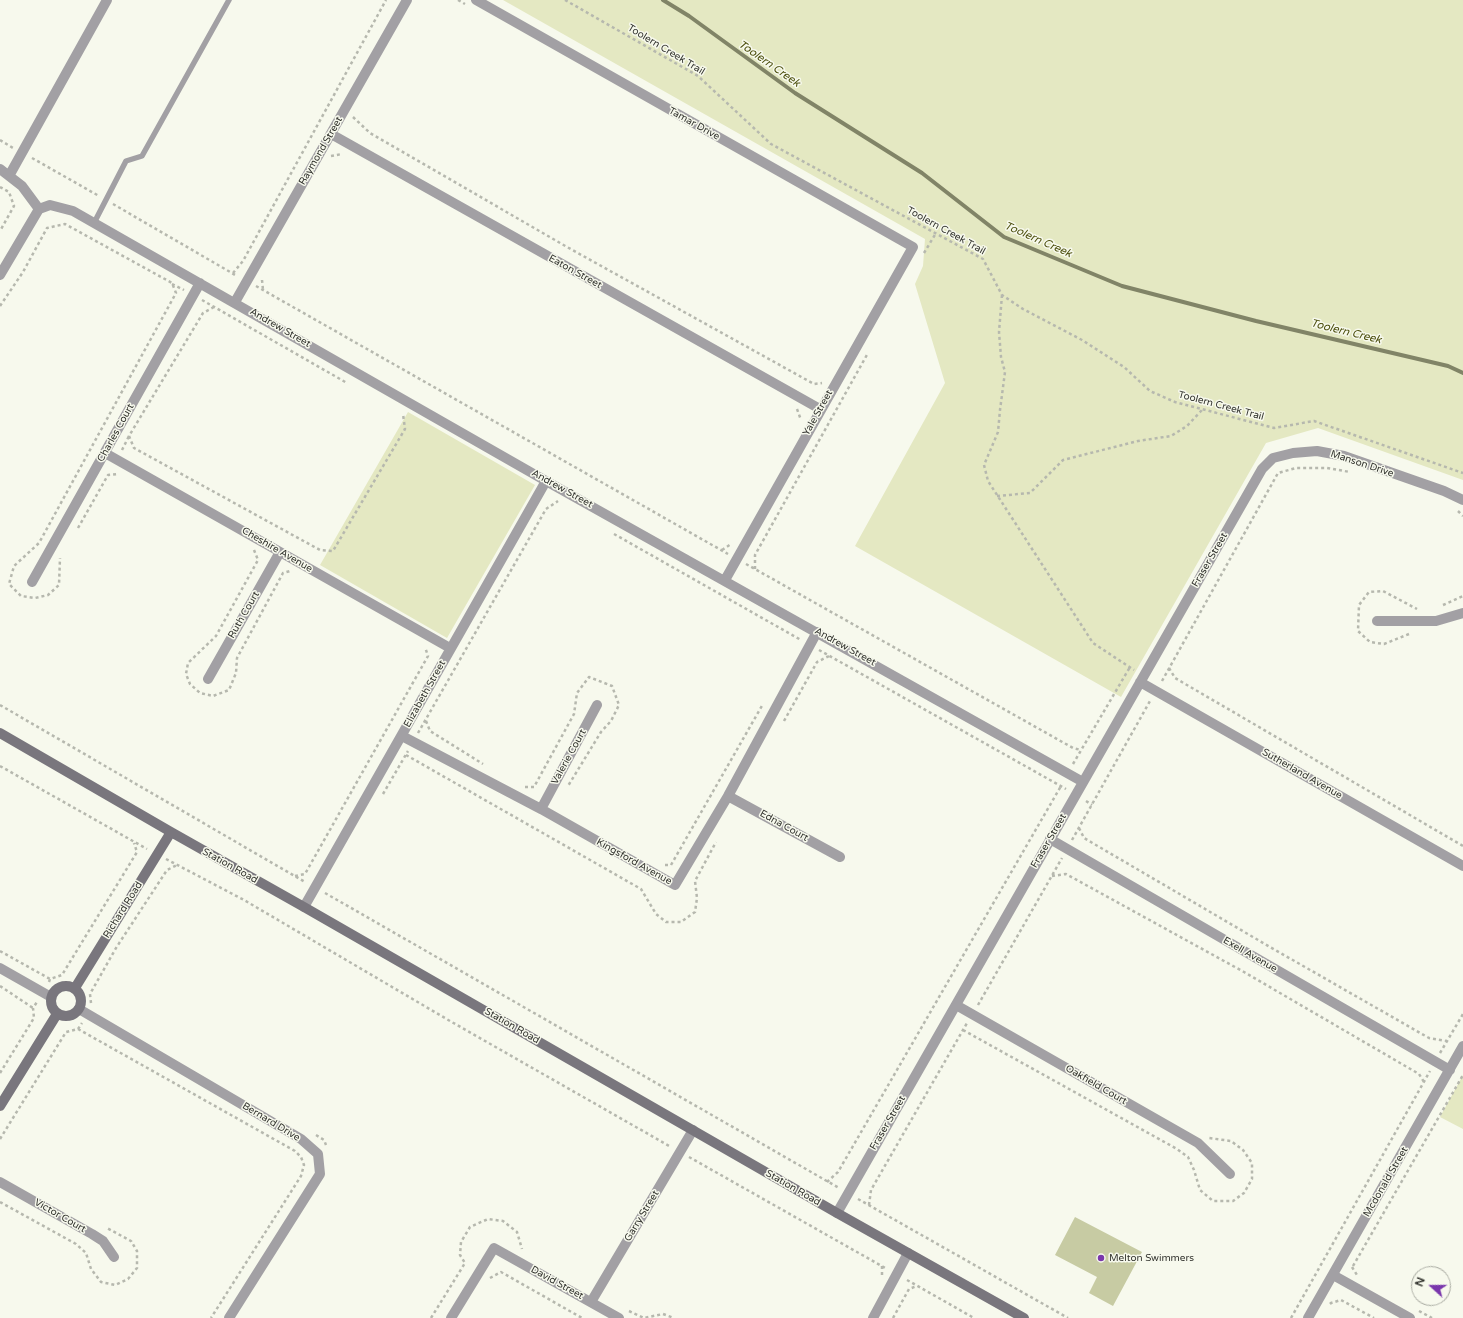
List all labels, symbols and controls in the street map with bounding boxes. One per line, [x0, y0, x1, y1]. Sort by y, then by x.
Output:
street label: Toolern Creek Trail [625, 22, 707, 78]
water label: Toolern Creek [736, 38, 802, 90]
street label: Tamar Drive [666, 105, 722, 143]
street label: Raymond Street [297, 115, 345, 187]
street label: Toolern Creek Trail [905, 204, 987, 258]
water label: Toolern Creek [1002, 219, 1074, 261]
street label: Eaton Street [546, 252, 604, 292]
street label: Andrew Street [247, 306, 313, 350]
water label: Toolern Creek [1309, 317, 1383, 347]
street label: Yale Street [801, 388, 835, 438]
street label: Toolern Creek Trail [1177, 389, 1265, 423]
street label: Charles Court [95, 402, 137, 464]
street label: Manson Drive [1329, 448, 1395, 480]
street label: Andrew Street [529, 467, 595, 511]
street label: Cheshire Avenue [239, 525, 315, 575]
street label: Fraser Street [1190, 531, 1230, 589]
street label: Ruth Court [226, 589, 262, 641]
street label: Andrew Street [812, 625, 878, 669]
street label: Elizabeth Street [402, 658, 448, 730]
street label: Valerie Court [549, 727, 589, 787]
street label: Sutherland Avenue [1260, 746, 1344, 802]
street label: Edna Court [758, 808, 810, 844]
street label: Fraser Street [1029, 812, 1069, 870]
street label: Kingsford Avenue [594, 836, 674, 888]
street label: Station Road [200, 846, 260, 886]
street label: Richard Road [101, 880, 145, 940]
street label: Exell Avenue [1221, 935, 1279, 975]
street label: Station Road [482, 1005, 542, 1047]
street label: Oakfield Court [1063, 1063, 1129, 1107]
street label: Fraser Street [868, 1094, 908, 1152]
street label: Bernard Drive [240, 1100, 302, 1144]
street label: Mcdonald Street [1361, 1145, 1411, 1219]
street label: Station Road [763, 1167, 823, 1209]
street label: Garry Street [622, 1188, 662, 1244]
street label: Victor Court [32, 1196, 88, 1236]
place label: Melton Swimmers [1109, 1252, 1194, 1264]
marker: Melton Swimmers [1096, 1253, 1106, 1263]
street label: David Street [529, 1264, 585, 1302]
north arrow [1411, 1266, 1451, 1306]
text: N [1413, 1275, 1428, 1288]

